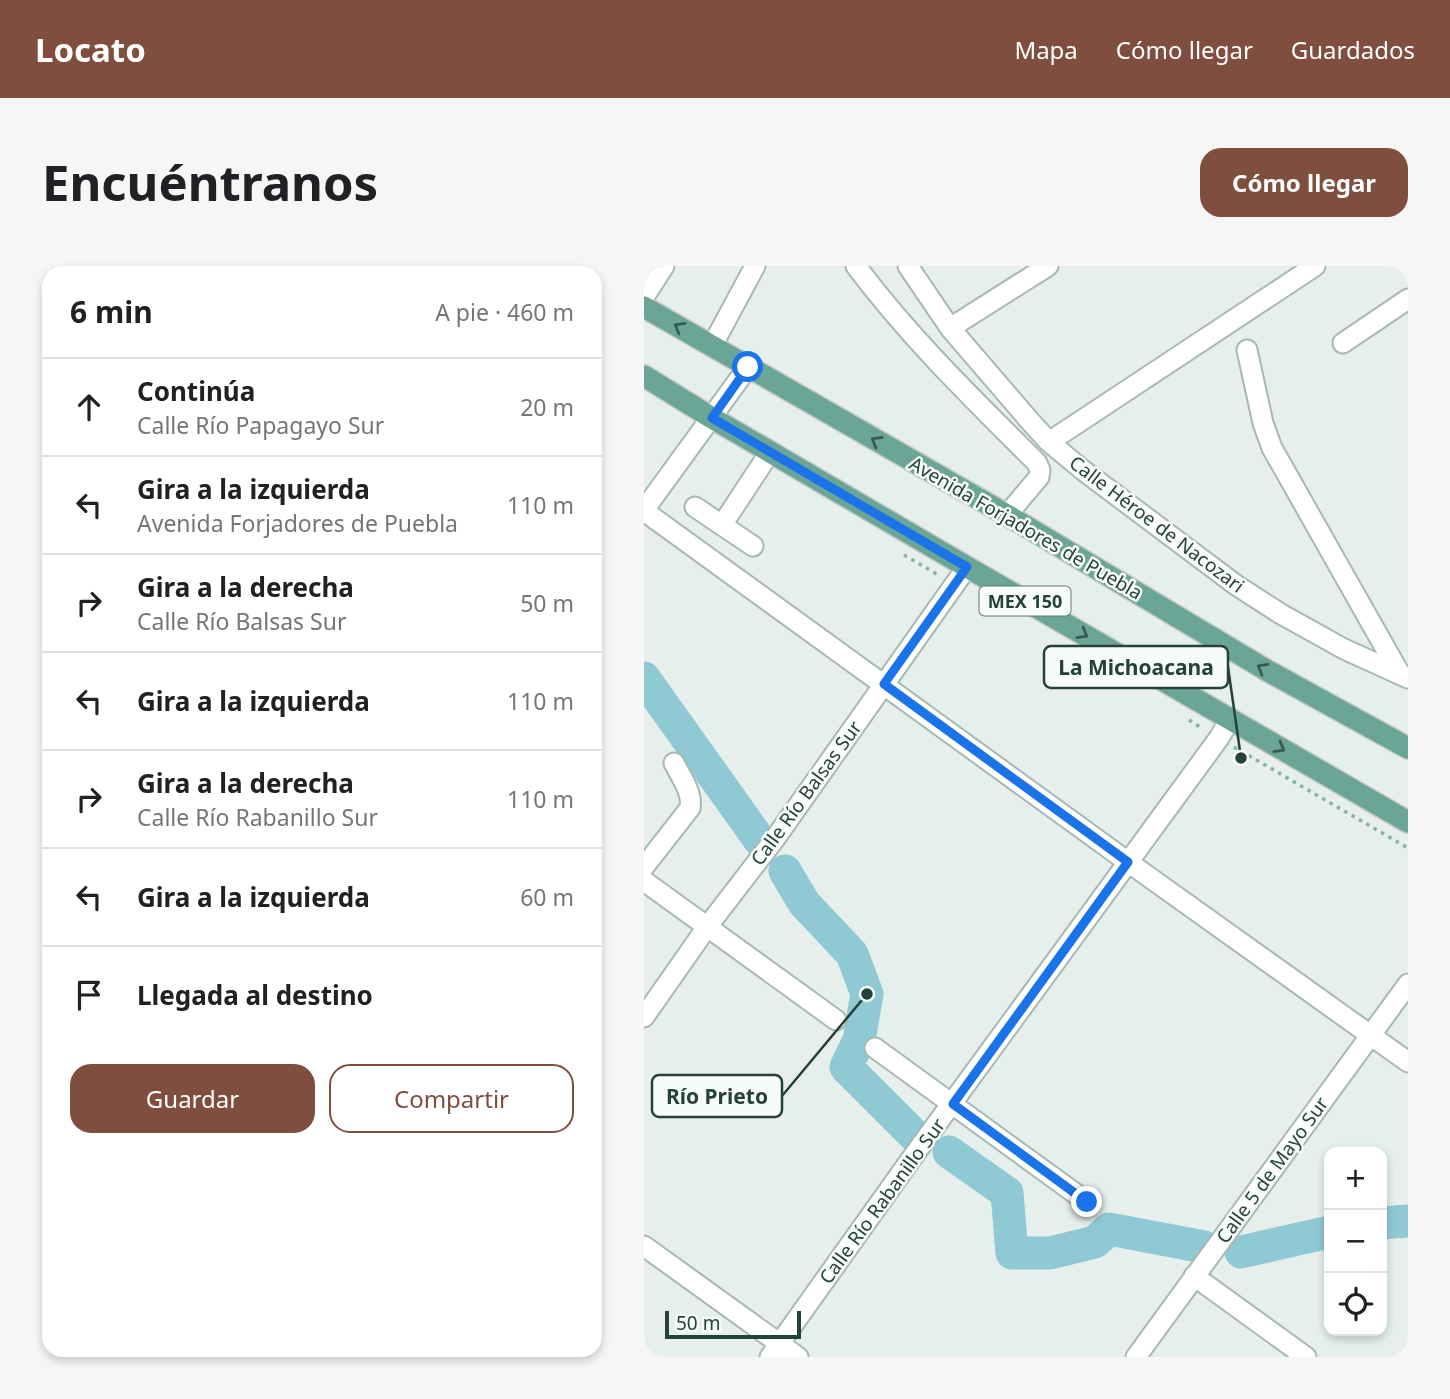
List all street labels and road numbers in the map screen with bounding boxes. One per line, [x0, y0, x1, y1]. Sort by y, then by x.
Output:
street label: Avenida Forjadores de Puebla [905, 450, 1147, 606]
street label: Calle Héroe de Nacozari [1064, 450, 1250, 598]
road number: MEX 150 [980, 586, 1070, 615]
street label: Calle Río Balsas Sur [745, 715, 867, 871]
street label: Calle 5 de Mayo Sur [1210, 1091, 1334, 1249]
street label: Calle Río Rabanillo Sur [813, 1113, 951, 1289]

